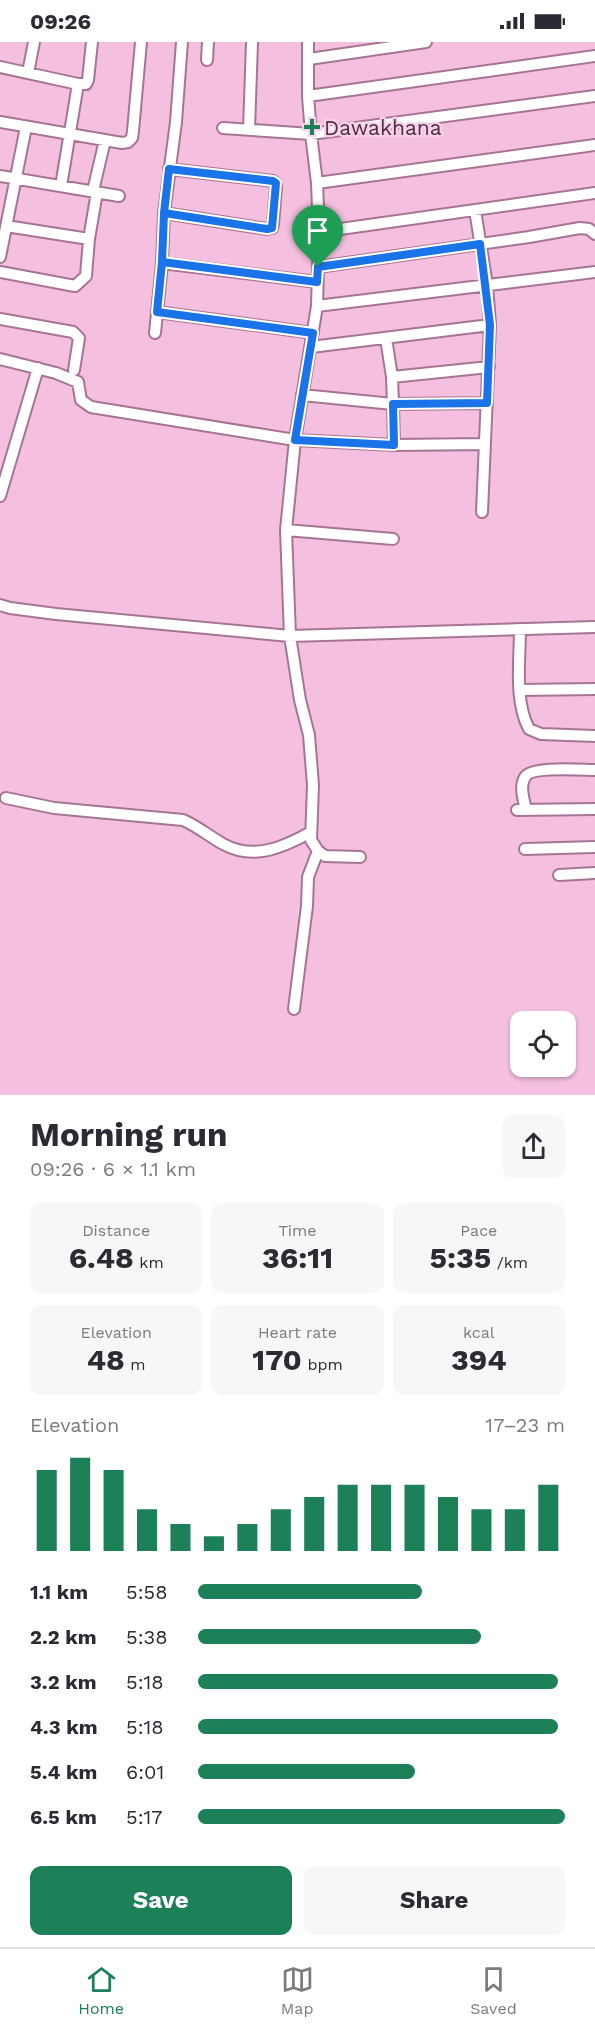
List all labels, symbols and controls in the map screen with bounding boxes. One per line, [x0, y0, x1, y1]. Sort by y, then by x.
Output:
text: 09:26 [30, 9, 91, 34]
place label: Dawakhana [324, 115, 442, 140]
marker: Dawakhana [305, 120, 319, 134]
pin [292, 205, 343, 267]
icon: arrive [301, 214, 334, 247]
map controls [510, 1011, 576, 1077]
button: locate [510, 1011, 576, 1077]
text: Morning run [30, 1115, 227, 1154]
button: share [502, 1115, 565, 1178]
text: 09:26 · 6 × 1.1 km [30, 1157, 196, 1181]
text: Distance [82, 1221, 150, 1240]
text: Time [278, 1221, 317, 1240]
text: Pace [460, 1221, 497, 1240]
text: 6.48 [69, 1240, 134, 1275]
text: 36:11 [262, 1240, 333, 1275]
text: 5:35 [430, 1240, 491, 1275]
text: km [134, 1253, 164, 1272]
text: /km [491, 1253, 528, 1272]
text: Elevation [80, 1323, 152, 1342]
text: Heart rate [258, 1323, 337, 1342]
text: kcal [463, 1323, 495, 1342]
text: 48 [87, 1342, 125, 1377]
text: 170 [252, 1342, 302, 1377]
text: 394 [451, 1342, 507, 1377]
text: m [125, 1355, 146, 1374]
text: bpm [302, 1355, 343, 1374]
text: Elevation [30, 1413, 119, 1437]
text: 17–23 m [485, 1413, 565, 1437]
text: 1.1 km [30, 1580, 88, 1604]
text: 5:58 [126, 1580, 168, 1604]
text: 2.2 km [30, 1625, 97, 1649]
text: 5:38 [126, 1625, 168, 1649]
text: 3.2 km [30, 1670, 97, 1694]
text: 5:18 [126, 1670, 164, 1694]
text: 4.3 km [30, 1715, 97, 1739]
text: 5:18 [126, 1715, 164, 1739]
text: 5.4 km [30, 1760, 97, 1784]
text: 6:01 [126, 1760, 164, 1784]
text: 6.5 km [30, 1805, 97, 1829]
text: 5:17 [126, 1805, 163, 1829]
button: Save [30, 1866, 292, 1935]
button: Share [304, 1866, 565, 1935]
tab: Home [78, 1963, 124, 2018]
tab: Map [281, 1963, 314, 2018]
tab: Saved [470, 1963, 517, 2018]

